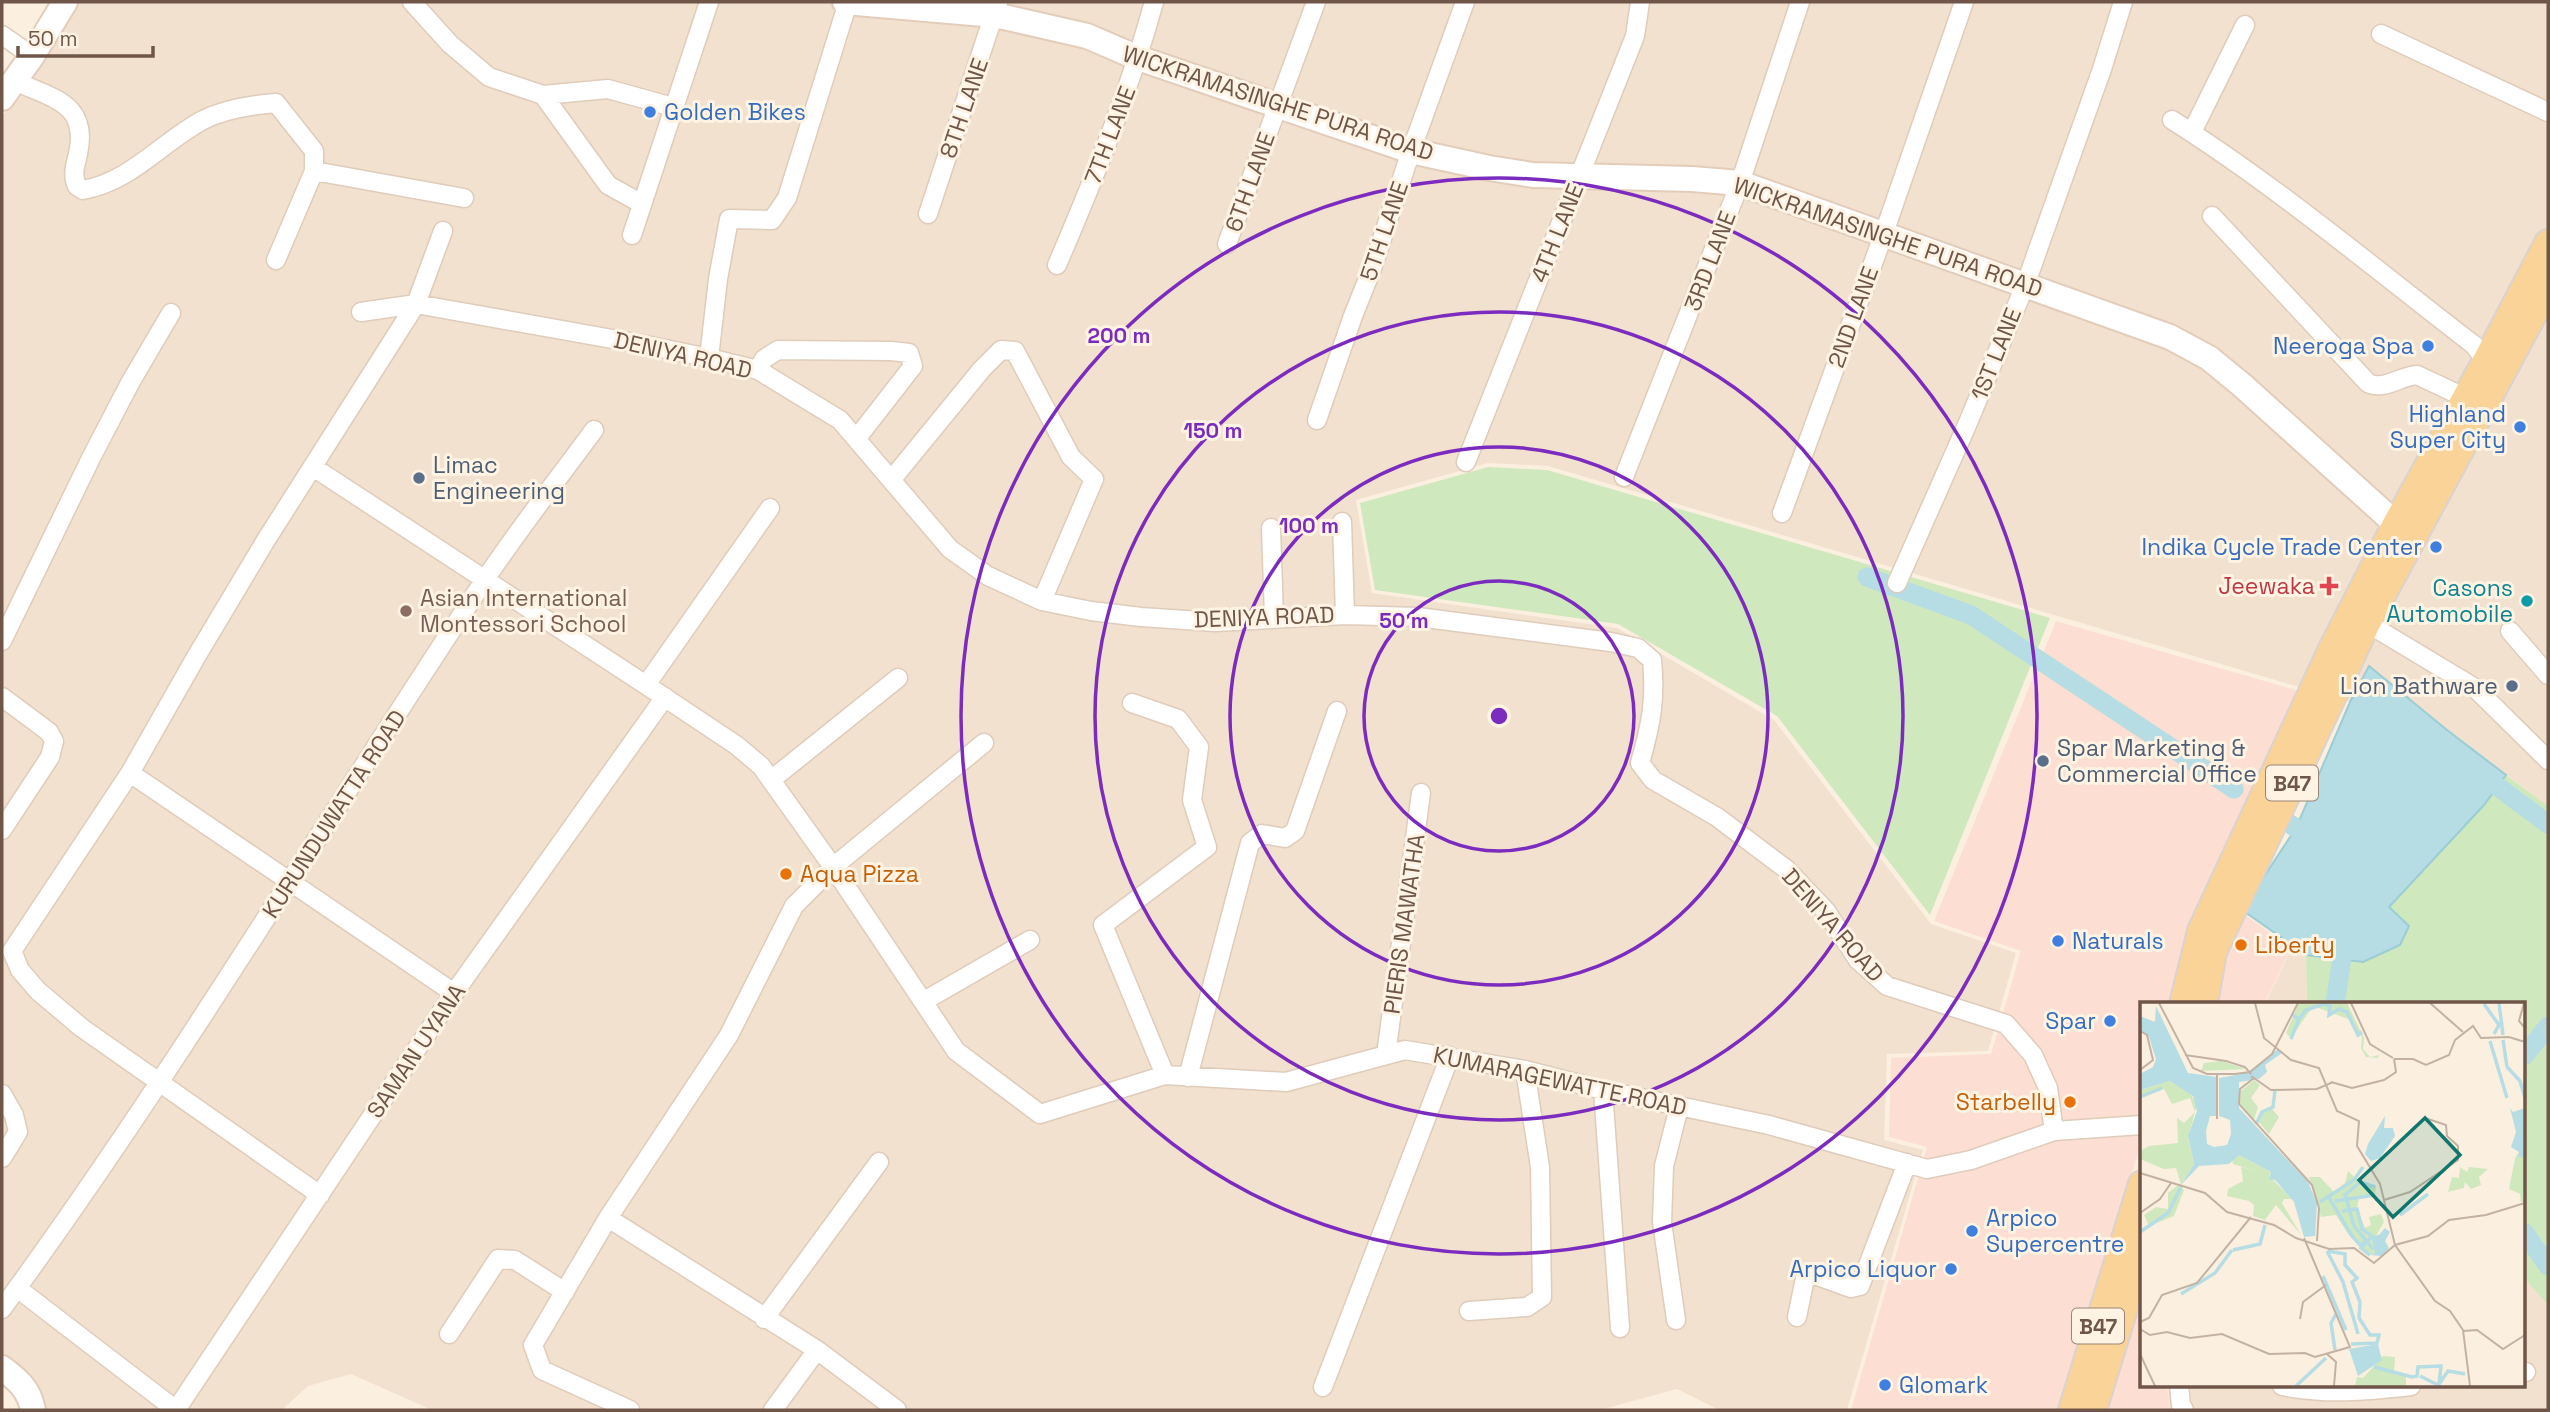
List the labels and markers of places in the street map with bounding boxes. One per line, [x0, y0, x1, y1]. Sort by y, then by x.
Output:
place label: Golden Bikes [664, 97, 806, 127]
marker: Golden Bikes [642, 104, 658, 120]
place label: Neeroga Spa [2273, 331, 2414, 361]
marker: Neeroga Spa [2420, 338, 2436, 354]
place label: Highland Super City [2390, 399, 2506, 455]
marker: Highland Super City [2512, 419, 2528, 435]
place label: Limac Engineering [433, 450, 565, 506]
marker: Limac Engineering [411, 470, 427, 486]
place label: Indika Cycle Trade Center [2142, 532, 2422, 562]
marker: Indika Cycle Trade Center [2428, 539, 2444, 555]
place label: Jeewaka [2218, 571, 2315, 601]
place label: Casons Automobile [2386, 573, 2513, 629]
marker: Jeewaka [2321, 578, 2337, 594]
place label: Asian International Montessori School [420, 583, 627, 639]
marker: Casons Automobile [2519, 593, 2535, 609]
marker: Asian International Montessori School [398, 603, 414, 619]
place label: Lion Bathware [2340, 671, 2498, 701]
marker: Lion Bathware [2504, 678, 2520, 694]
centre of rings [1487, 704, 1511, 728]
place label: Spar Marketing & Commercial Office [2057, 733, 2257, 789]
marker: Spar Marketing & Commercial Office [2035, 753, 2051, 769]
place label: Aqua Pizza [800, 859, 919, 889]
marker: Aqua Pizza [778, 866, 794, 882]
place label: Naturals [2072, 926, 2164, 956]
place label: Liberty [2255, 930, 2335, 960]
marker: Naturals [2050, 933, 2066, 949]
marker: Liberty [2233, 937, 2249, 953]
place label: Spar [2045, 1006, 2096, 1036]
marker: Spar [2102, 1013, 2118, 1029]
place label: Starbelly [1956, 1087, 2056, 1117]
marker: Starbelly [2062, 1094, 2078, 1110]
place label: Arpico Supercentre [1986, 1203, 2124, 1259]
marker: Arpico Supercentre [1964, 1223, 1980, 1239]
place label: Arpico Liquor [1790, 1254, 1937, 1284]
marker: Arpico Liquor [1943, 1261, 1959, 1277]
place label: Glomark [1899, 1370, 1988, 1400]
marker: Glomark [1877, 1377, 1893, 1393]

